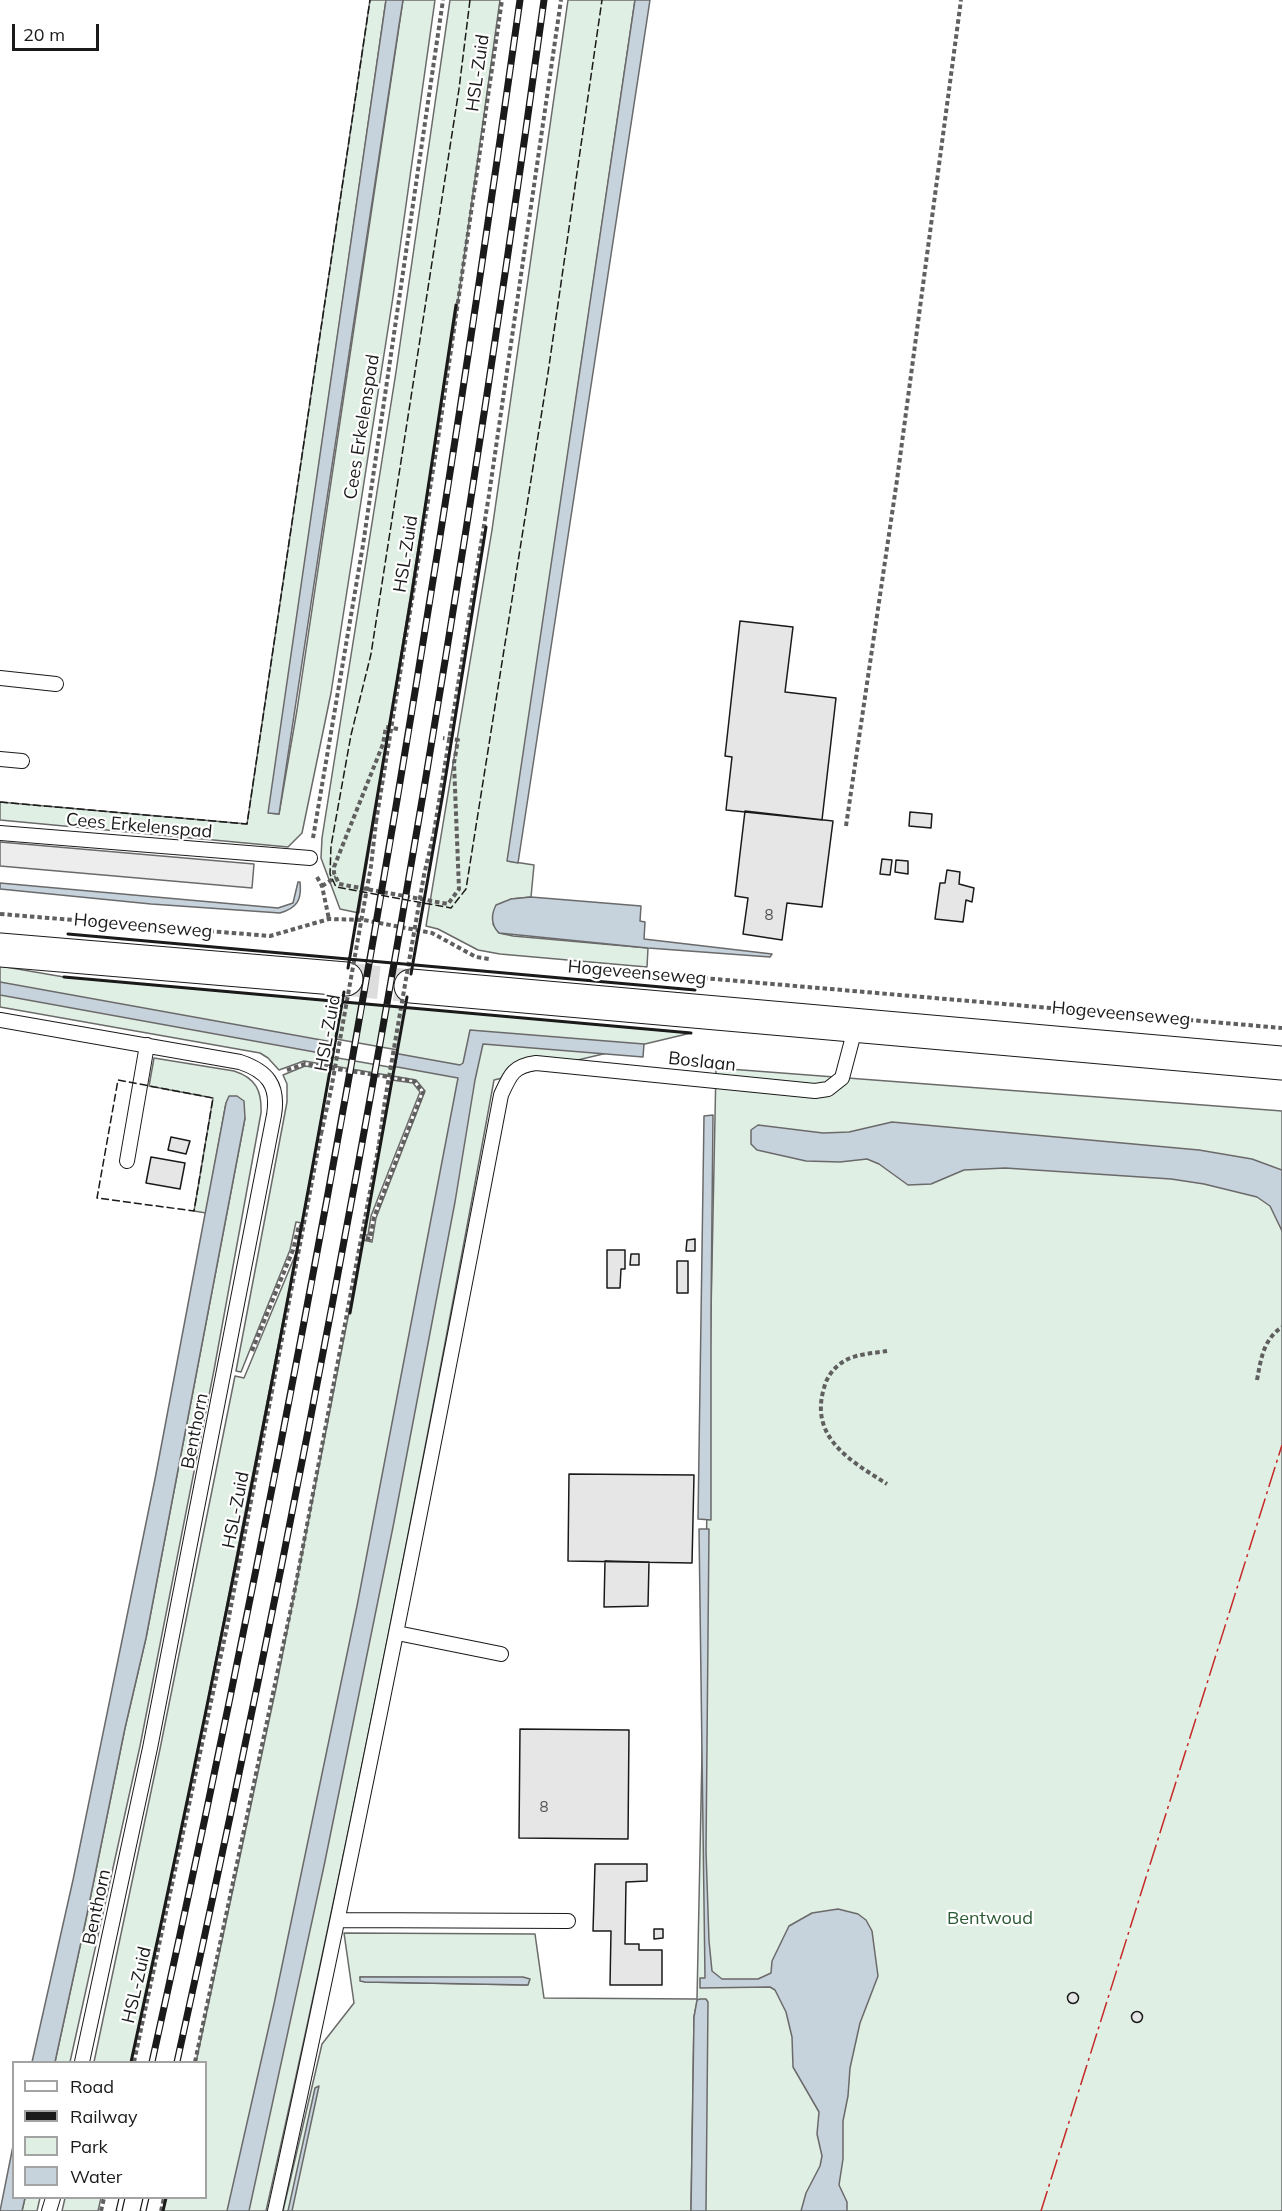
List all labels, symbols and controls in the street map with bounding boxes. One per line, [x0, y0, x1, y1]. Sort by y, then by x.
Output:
scale bar [15, 12, 102, 50]
text: 20 m [23, 23, 65, 46]
street label: HSL-Zuid [462, 33, 494, 113]
street label: Cees Erkelenspad [340, 353, 384, 501]
street label: HSL-Zuid [389, 514, 423, 594]
street label: Cees Erkelenspad [65, 809, 213, 843]
house number: 8 [765, 906, 773, 924]
street label: Hogeveenseweg [73, 909, 213, 943]
street label: Hogeveenseweg [567, 956, 707, 990]
street label: HSL-Zuid [311, 993, 345, 1073]
street label: Hogeveenseweg [1051, 997, 1191, 1031]
street label: Boslaan [667, 1048, 737, 1076]
street label: Benthorn [177, 1391, 213, 1471]
street label: HSL-Zuid [218, 1470, 254, 1550]
house number: 8 [540, 1798, 548, 1816]
street label: Benthorn [78, 1867, 116, 1947]
park label: Bentwoud [947, 1908, 1033, 1930]
street label: HSL-Zuid [118, 1945, 156, 2025]
legend [12, 2061, 207, 2199]
text: Road [70, 2075, 114, 2098]
text: Railway [70, 2105, 138, 2128]
text: Park [70, 2135, 108, 2158]
text: Water [70, 2165, 122, 2188]

